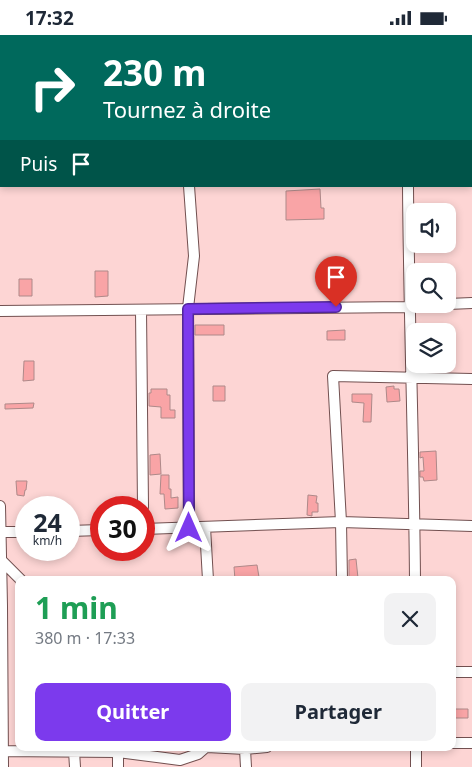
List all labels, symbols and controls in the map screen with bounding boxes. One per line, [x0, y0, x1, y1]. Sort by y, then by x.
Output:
text: 17:32 [25, 5, 74, 31]
text: 230 m [103, 49, 206, 96]
icon: right [20, 55, 85, 120]
text: Tournez à droite [103, 94, 271, 124]
icon: arrive [67, 150, 95, 178]
text: Puis [20, 151, 57, 177]
map controls [406, 203, 456, 373]
button: sound [406, 203, 456, 253]
pin [315, 256, 357, 307]
icon: arrive [322, 263, 350, 291]
button: search [406, 263, 456, 313]
button: layers [406, 323, 456, 373]
speed limit sign: 30 [90, 496, 155, 561]
position arrow [162, 501, 214, 553]
text: 24 [33, 505, 62, 539]
text: km/h [33, 532, 62, 549]
text: 1 min [35, 587, 118, 628]
button: close [384, 593, 436, 645]
text: 380 m · 17:33 [35, 627, 135, 649]
button: Quitter [35, 683, 231, 741]
button: Partager [241, 683, 436, 741]

